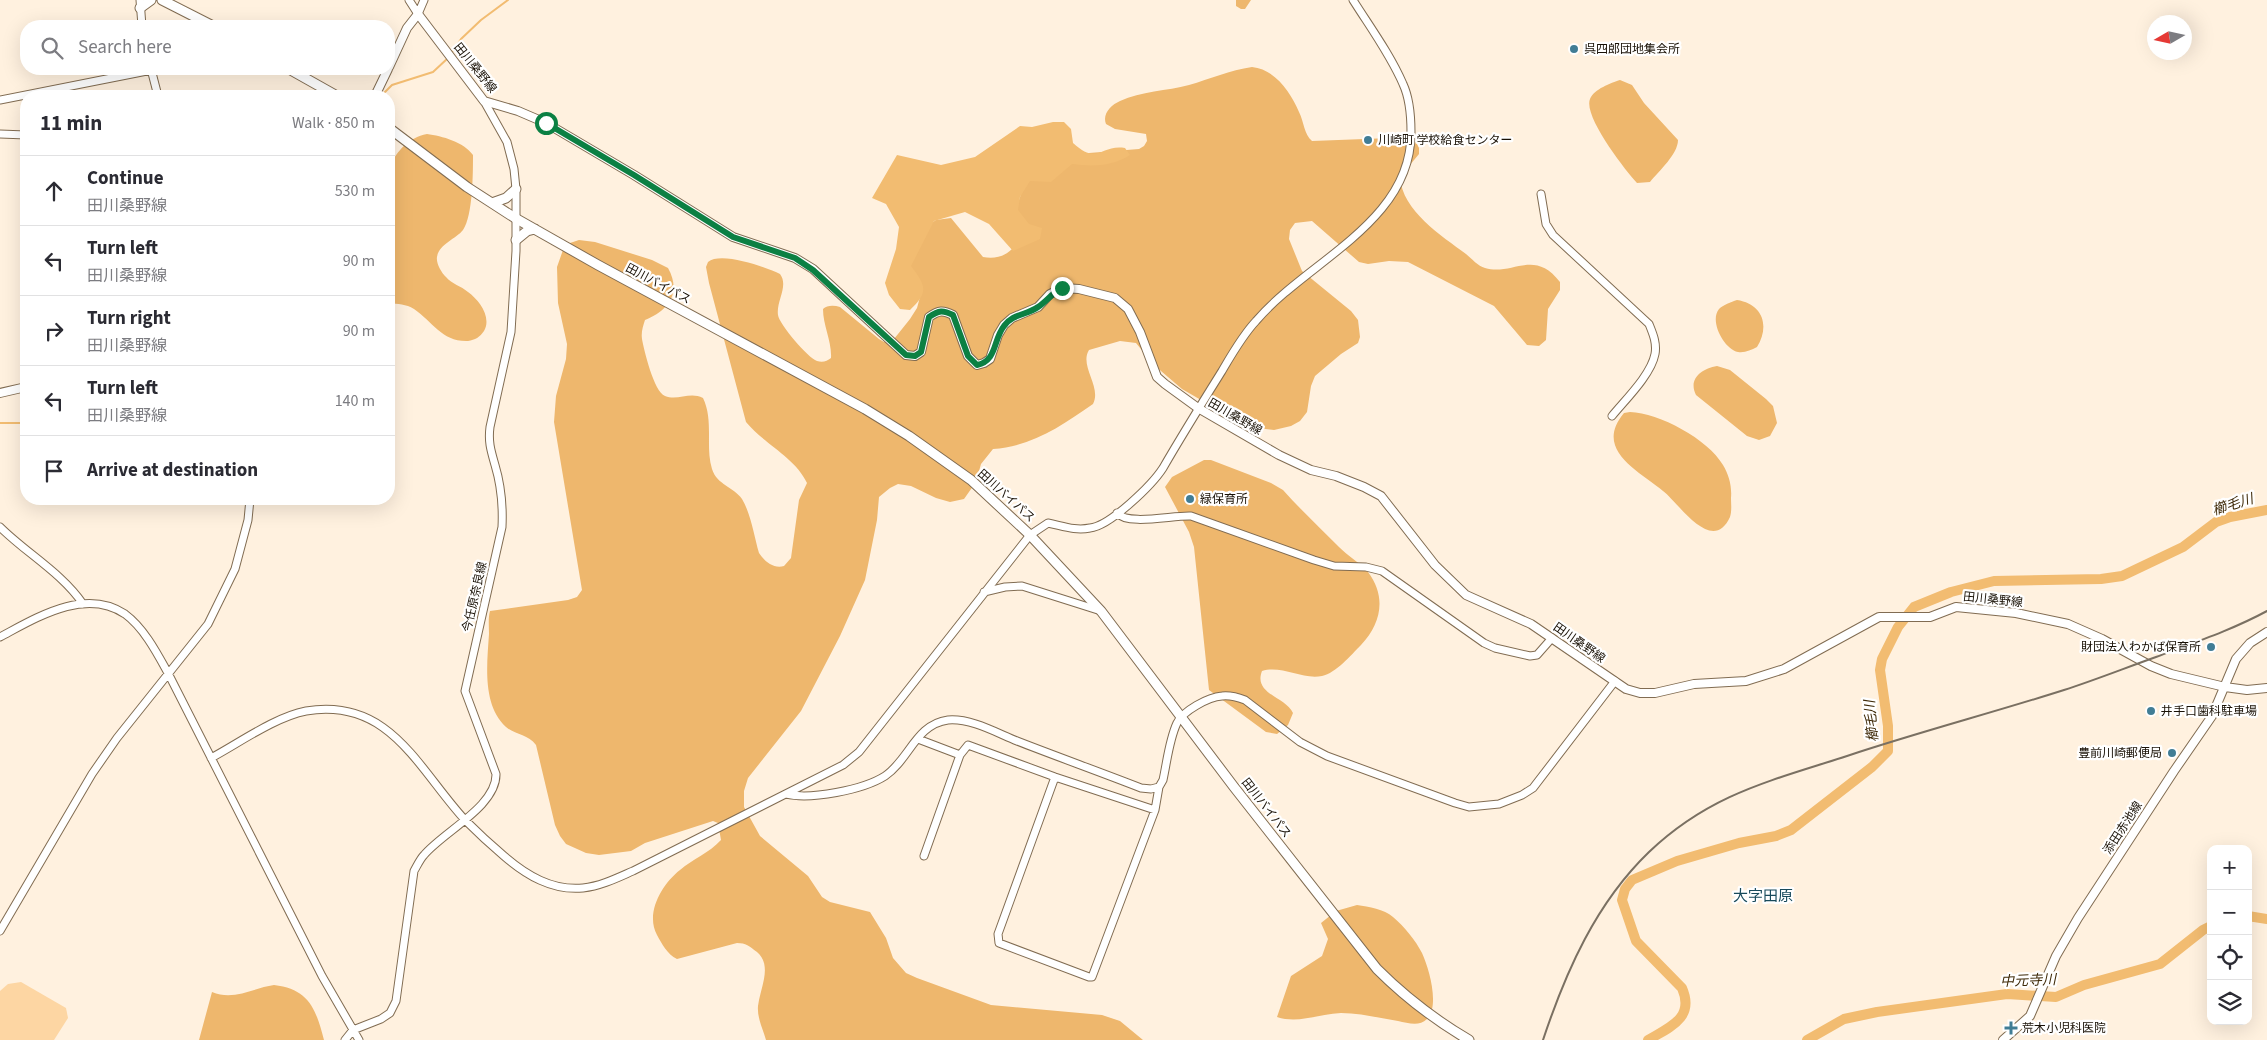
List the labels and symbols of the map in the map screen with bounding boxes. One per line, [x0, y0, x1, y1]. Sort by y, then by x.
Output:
north arrow [2147, 15, 2192, 60]
street label: 田川桑野線 [450, 39, 500, 97]
place label: 呉四郎団地集会所 [1584, 41, 1680, 58]
marker: 呉四郎団地集会所 [1568, 43, 1580, 55]
route start [535, 112, 558, 135]
place label: 川崎町 学校給食センター [1378, 132, 1512, 149]
marker: 川崎町 学校給食センター [1362, 134, 1374, 146]
street label: 田川バイパス [622, 260, 694, 308]
route end [1051, 277, 1074, 300]
street label: 田川桑野線 [1205, 395, 1265, 439]
street label: 田川バイパス [974, 466, 1038, 526]
water label: 櫛毛川 [2210, 489, 2258, 521]
place label: 緑保育所 [1200, 491, 1248, 508]
marker: 緑保育所 [1184, 493, 1196, 505]
street label: 今任原奈良線 [459, 560, 491, 634]
street label: 田川桑野線 [1962, 588, 2024, 612]
street label: 田川桑野線 [1550, 619, 1608, 667]
place label: 財団法人わかば保育所 [2081, 639, 2201, 656]
marker: 財団法人わかば保育所 [2205, 641, 2217, 653]
water label: 櫛毛川 [1860, 697, 1884, 743]
place label: 井手口歯科駐車場 [2161, 703, 2257, 720]
marker: 井手口歯科駐車場 [2145, 705, 2157, 717]
place label: 豊前川崎郵便局 [2078, 745, 2162, 762]
marker: 豊前川崎郵便局 [2166, 747, 2178, 759]
street label: 田川バイパス [1237, 774, 1295, 842]
street label: 添田赤池線 [2100, 798, 2146, 858]
district label: 大字田原 [1733, 886, 1793, 907]
water label: 中元寺川 [2000, 970, 2058, 992]
place label: 荒木小児科医院 [2022, 1020, 2106, 1037]
marker: 荒木小児科医院 [2004, 1021, 2018, 1035]

